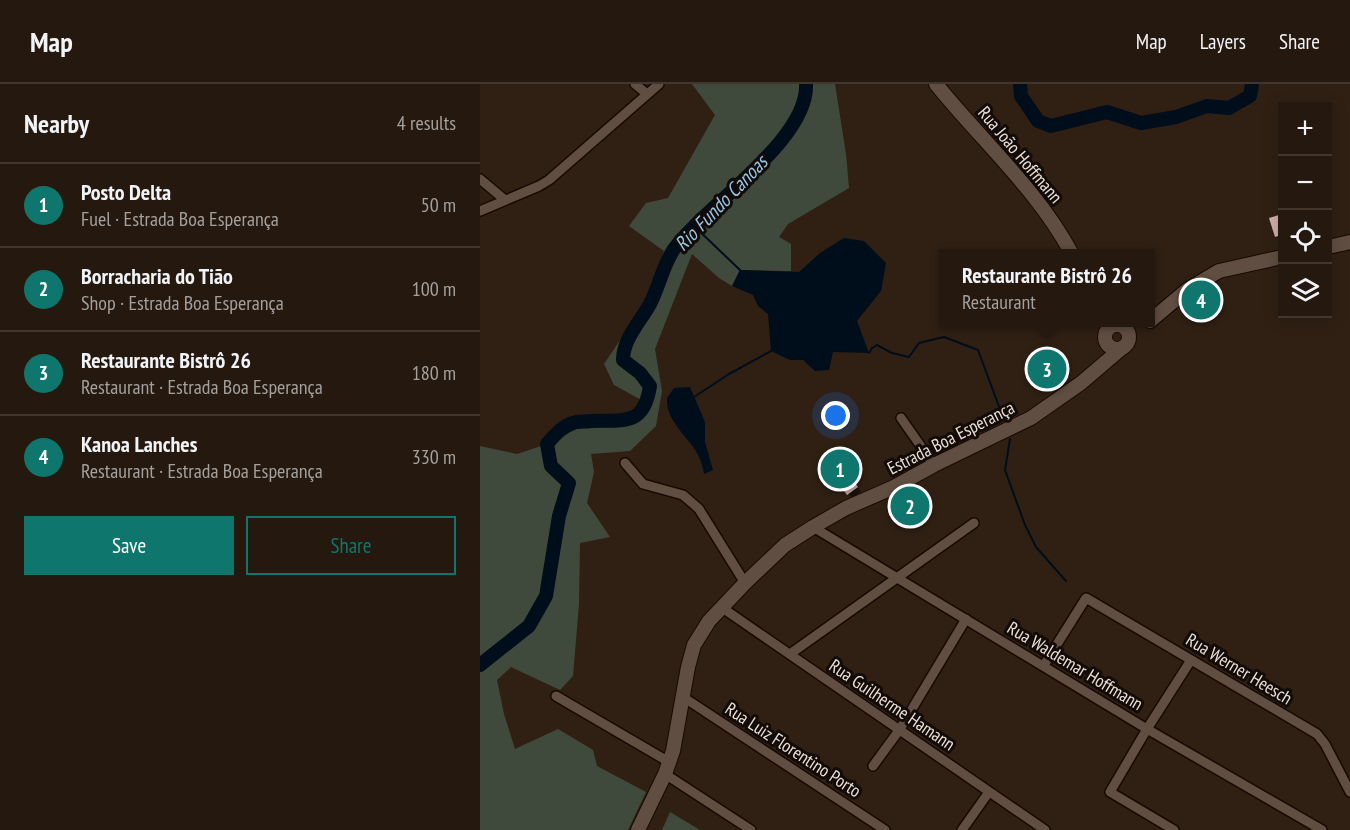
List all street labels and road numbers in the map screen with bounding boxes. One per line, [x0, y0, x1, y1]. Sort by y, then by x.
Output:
street label: Rua João Hoffmann [973, 101, 1068, 208]
street label: Estrada Boa Esperança [883, 396, 1018, 480]
street label: Rua Waldemar Hoffmann [1003, 616, 1147, 715]
street label: Rua Werner Heesch [1182, 628, 1297, 709]
street label: Rua Guilherme Hamann [825, 654, 960, 755]
street label: Rua Luiz Florentino Porto [721, 697, 866, 802]

